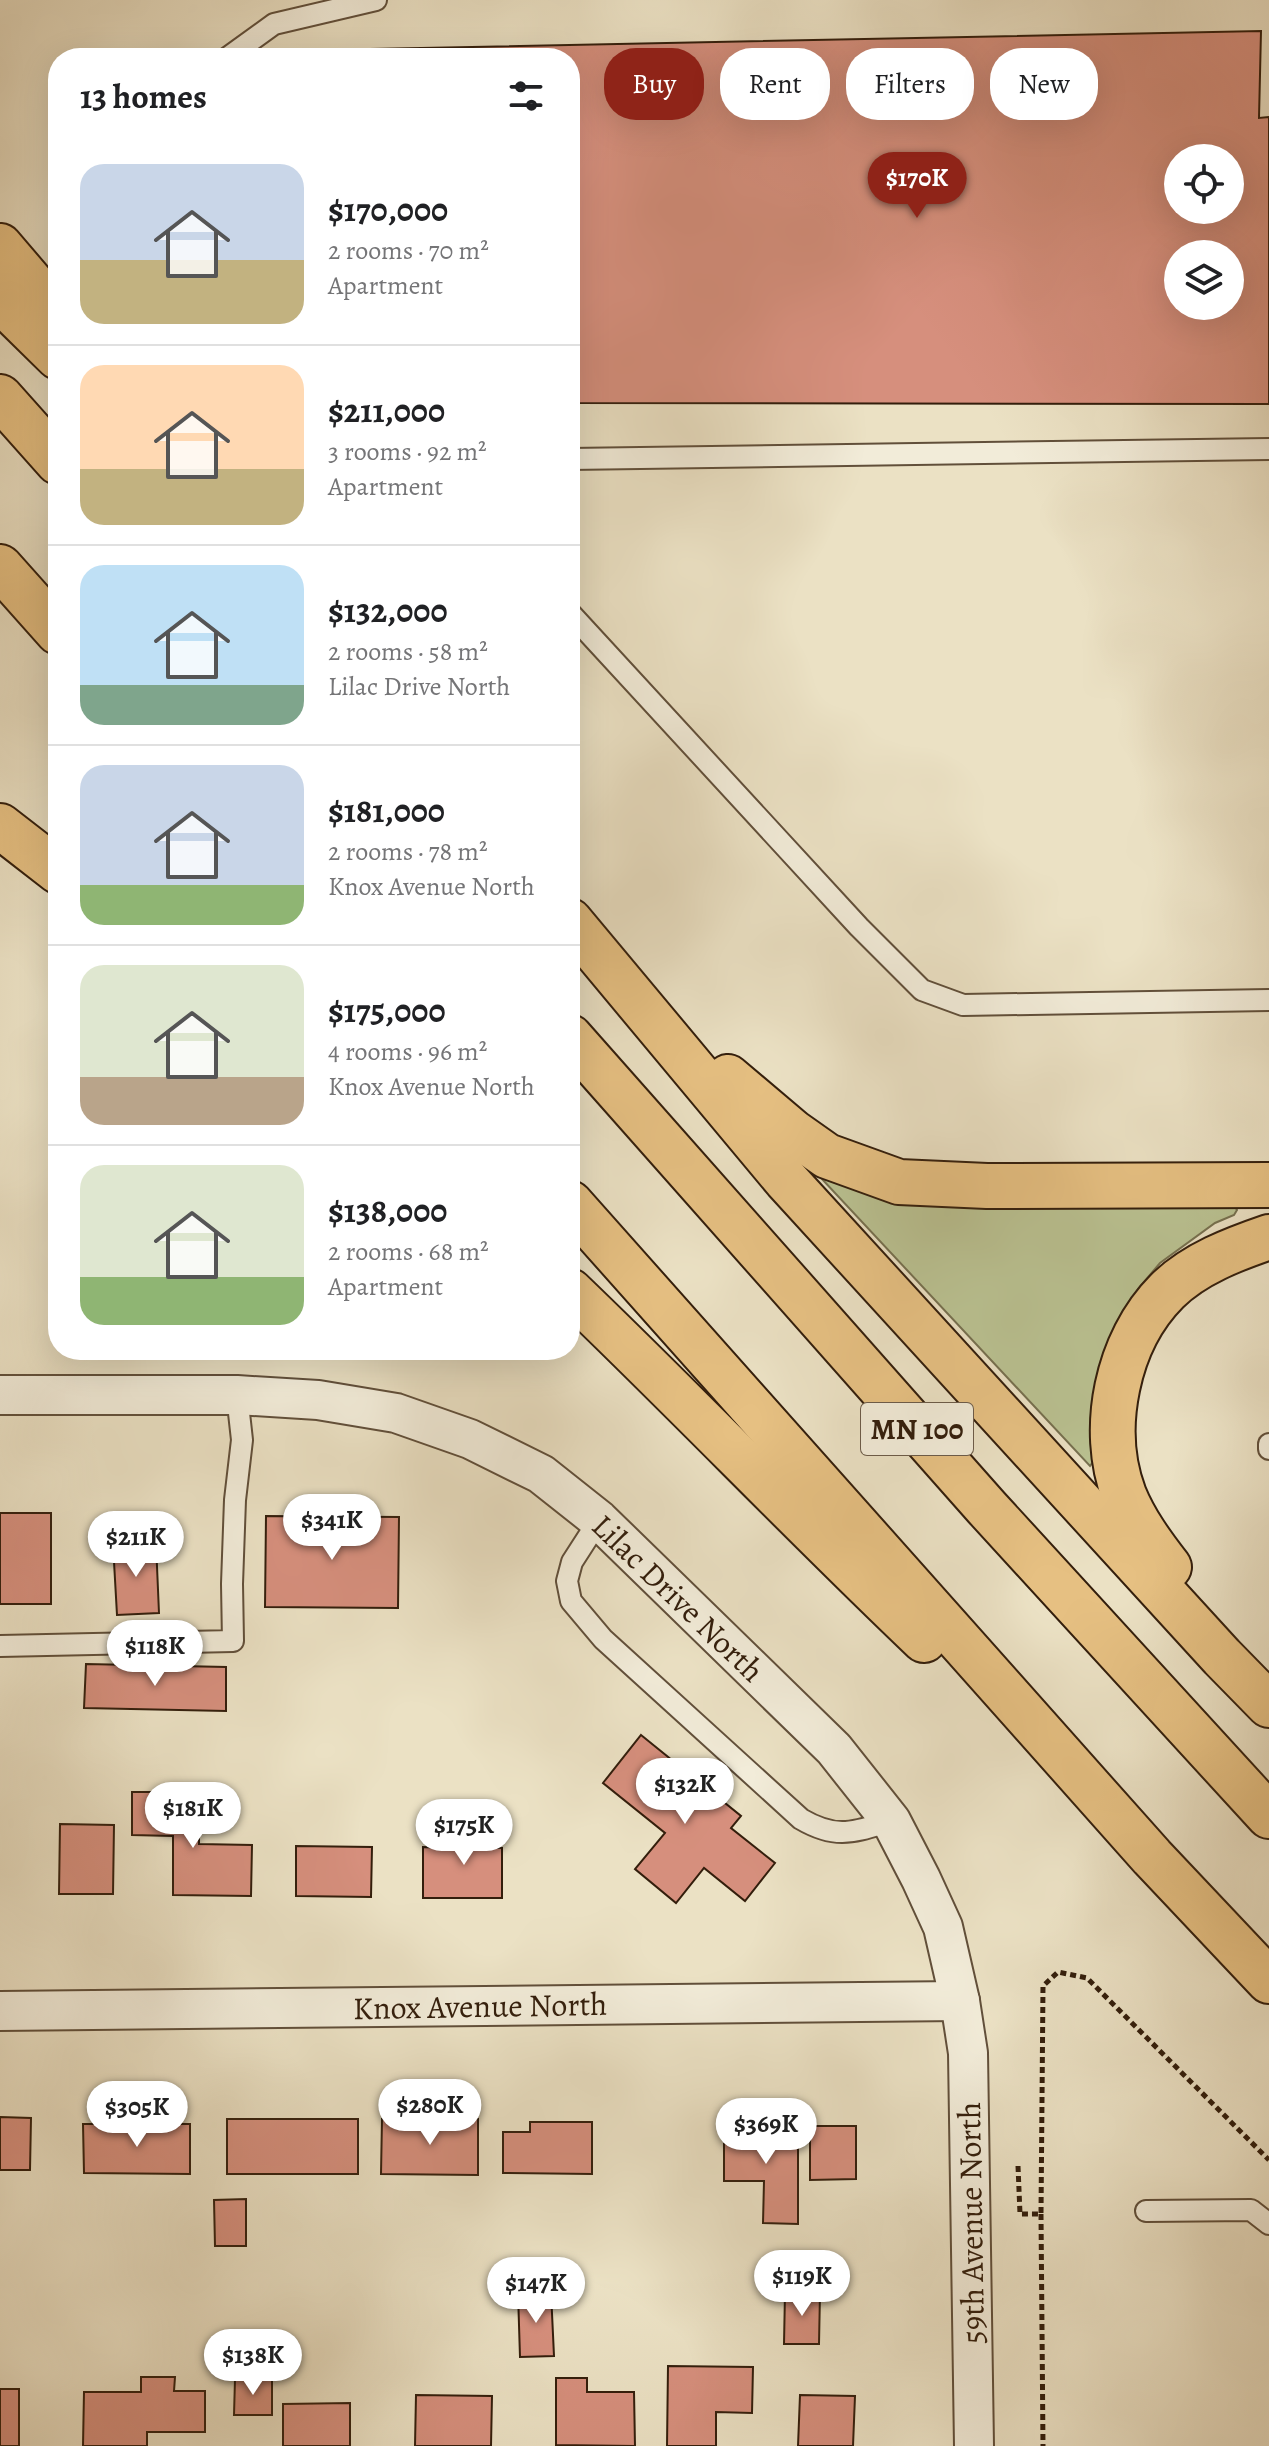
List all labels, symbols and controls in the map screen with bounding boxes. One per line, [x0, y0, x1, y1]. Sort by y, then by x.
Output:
chip: Buy [604, 48, 704, 120]
chip: Rent [720, 48, 830, 120]
chip: Filters [846, 48, 974, 120]
chip: New [990, 48, 1098, 120]
text: 13 homes [80, 73, 207, 120]
icon: filters [504, 74, 548, 118]
map controls [1164, 144, 1244, 320]
button: locate [1164, 144, 1244, 224]
pin: $170K [861, 152, 973, 220]
text: $170K [886, 160, 948, 195]
text: $170,000 [328, 186, 448, 233]
icon: home [144, 196, 240, 292]
text: 2 rooms · 70 m² [328, 233, 489, 268]
button: layers [1164, 240, 1244, 320]
text: Apartment [328, 268, 443, 303]
text: $211,000 [328, 387, 445, 434]
icon: home [144, 397, 240, 493]
text: 3 rooms · 92 m² [328, 434, 487, 469]
text: Apartment [328, 469, 443, 504]
text: $132,000 [328, 587, 448, 634]
icon: home [144, 597, 240, 693]
text: 2 rooms · 58 m² [328, 634, 488, 669]
text: Lilac Drive North [328, 669, 510, 704]
text: $181,000 [328, 787, 445, 834]
icon: home [144, 797, 240, 893]
text: 2 rooms · 78 m² [328, 834, 487, 869]
text: Knox Avenue North [328, 869, 535, 904]
text: $175,000 [328, 987, 446, 1034]
icon: home [144, 997, 240, 1093]
text: 4 rooms · 96 m² [328, 1034, 487, 1069]
text: Knox Avenue North [328, 1069, 535, 1104]
text: $138,000 [328, 1187, 447, 1234]
icon: home [144, 1197, 240, 1293]
text: 2 rooms · 68 m² [328, 1234, 489, 1269]
text: Apartment [328, 1269, 443, 1304]
road number: MN 100 [861, 1403, 973, 1455]
pin: $341K [276, 1494, 388, 1562]
text: $341K [301, 1502, 363, 1537]
street label: Lilac Drive North [582, 1504, 774, 1692]
pin: $211K [80, 1511, 192, 1579]
text: $211K [106, 1519, 166, 1554]
pin: $118K [99, 1620, 211, 1688]
text: $118K [125, 1628, 185, 1663]
pin: $132K [629, 1758, 741, 1826]
text: $132K [654, 1766, 716, 1801]
pin: $181K [137, 1782, 249, 1850]
text: $181K [163, 1790, 223, 1825]
pin: $175K [408, 1799, 520, 1867]
text: $175K [434, 1807, 494, 1842]
street label: Knox Avenue North [352, 1982, 608, 2030]
pin: $280K [374, 2079, 486, 2147]
pin: $305K [81, 2081, 193, 2149]
text: $280K [396, 2087, 464, 2122]
text: $305K [105, 2089, 169, 2124]
pin: $369K [710, 2098, 822, 2166]
street label: 59th Avenue North [947, 2102, 995, 2344]
text: $369K [734, 2106, 798, 2141]
pin: $119K [746, 2250, 858, 2318]
pin: $147K [480, 2257, 592, 2325]
text: $119K [772, 2258, 832, 2293]
text: $147K [505, 2265, 567, 2300]
pin: $138K [197, 2329, 309, 2397]
text: $138K [222, 2337, 284, 2372]

